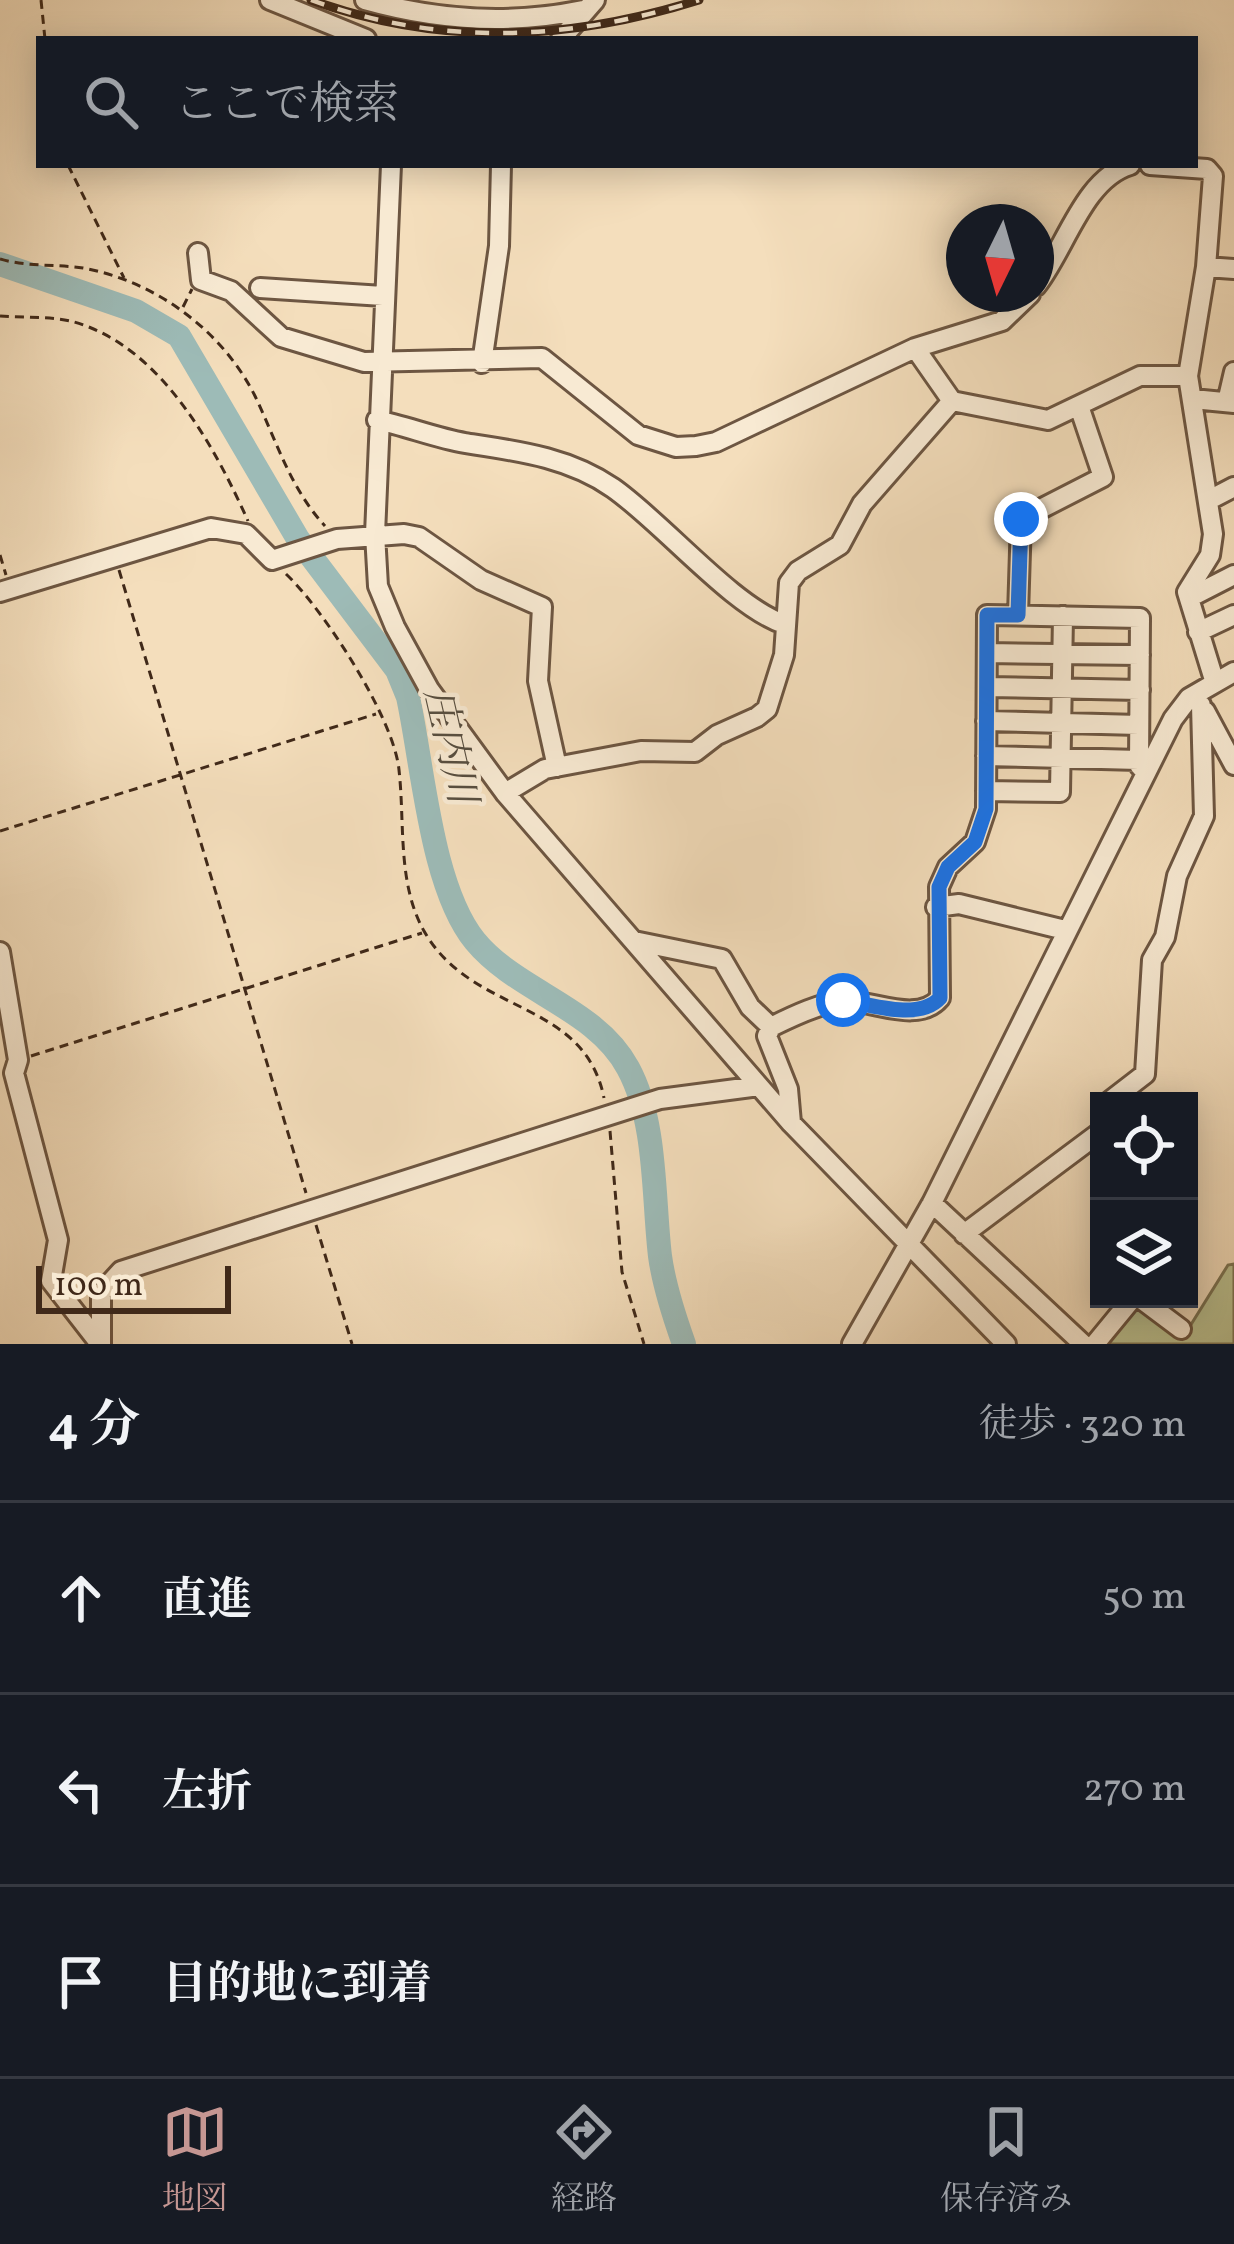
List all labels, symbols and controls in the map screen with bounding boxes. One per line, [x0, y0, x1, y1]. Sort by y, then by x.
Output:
search box [36, 36, 1198, 168]
icon: search [78, 69, 144, 135]
text: ここで検索 [174, 75, 399, 138]
north arrow [946, 204, 1054, 312]
route end [994, 492, 1048, 546]
water label: 庄内川 [409, 683, 488, 813]
route start [816, 973, 870, 1027]
map controls [1090, 1092, 1198, 1308]
button: locate [1090, 1092, 1198, 1200]
button: layers [1090, 1200, 1198, 1308]
scale bar [36, 1260, 231, 1313]
text: 100 m [54, 1264, 143, 1310]
text: 4 分 [48, 1392, 140, 1463]
text: 徒歩 · 320 m [978, 1399, 1186, 1453]
icon: ahead [48, 1565, 114, 1631]
text: 直進 [162, 1571, 252, 1634]
text: 50 m [1102, 1571, 1186, 1625]
icon: left [48, 1757, 114, 1823]
text: 左折 [162, 1763, 252, 1826]
text: 270 m [1083, 1763, 1186, 1817]
icon: arrive [48, 1949, 114, 2015]
text: 目的地に到着 [162, 1955, 432, 2018]
tab: 地図 [162, 2099, 228, 2224]
tab: 経路 [551, 2099, 617, 2224]
tab: 保存済み [940, 2099, 1072, 2224]

